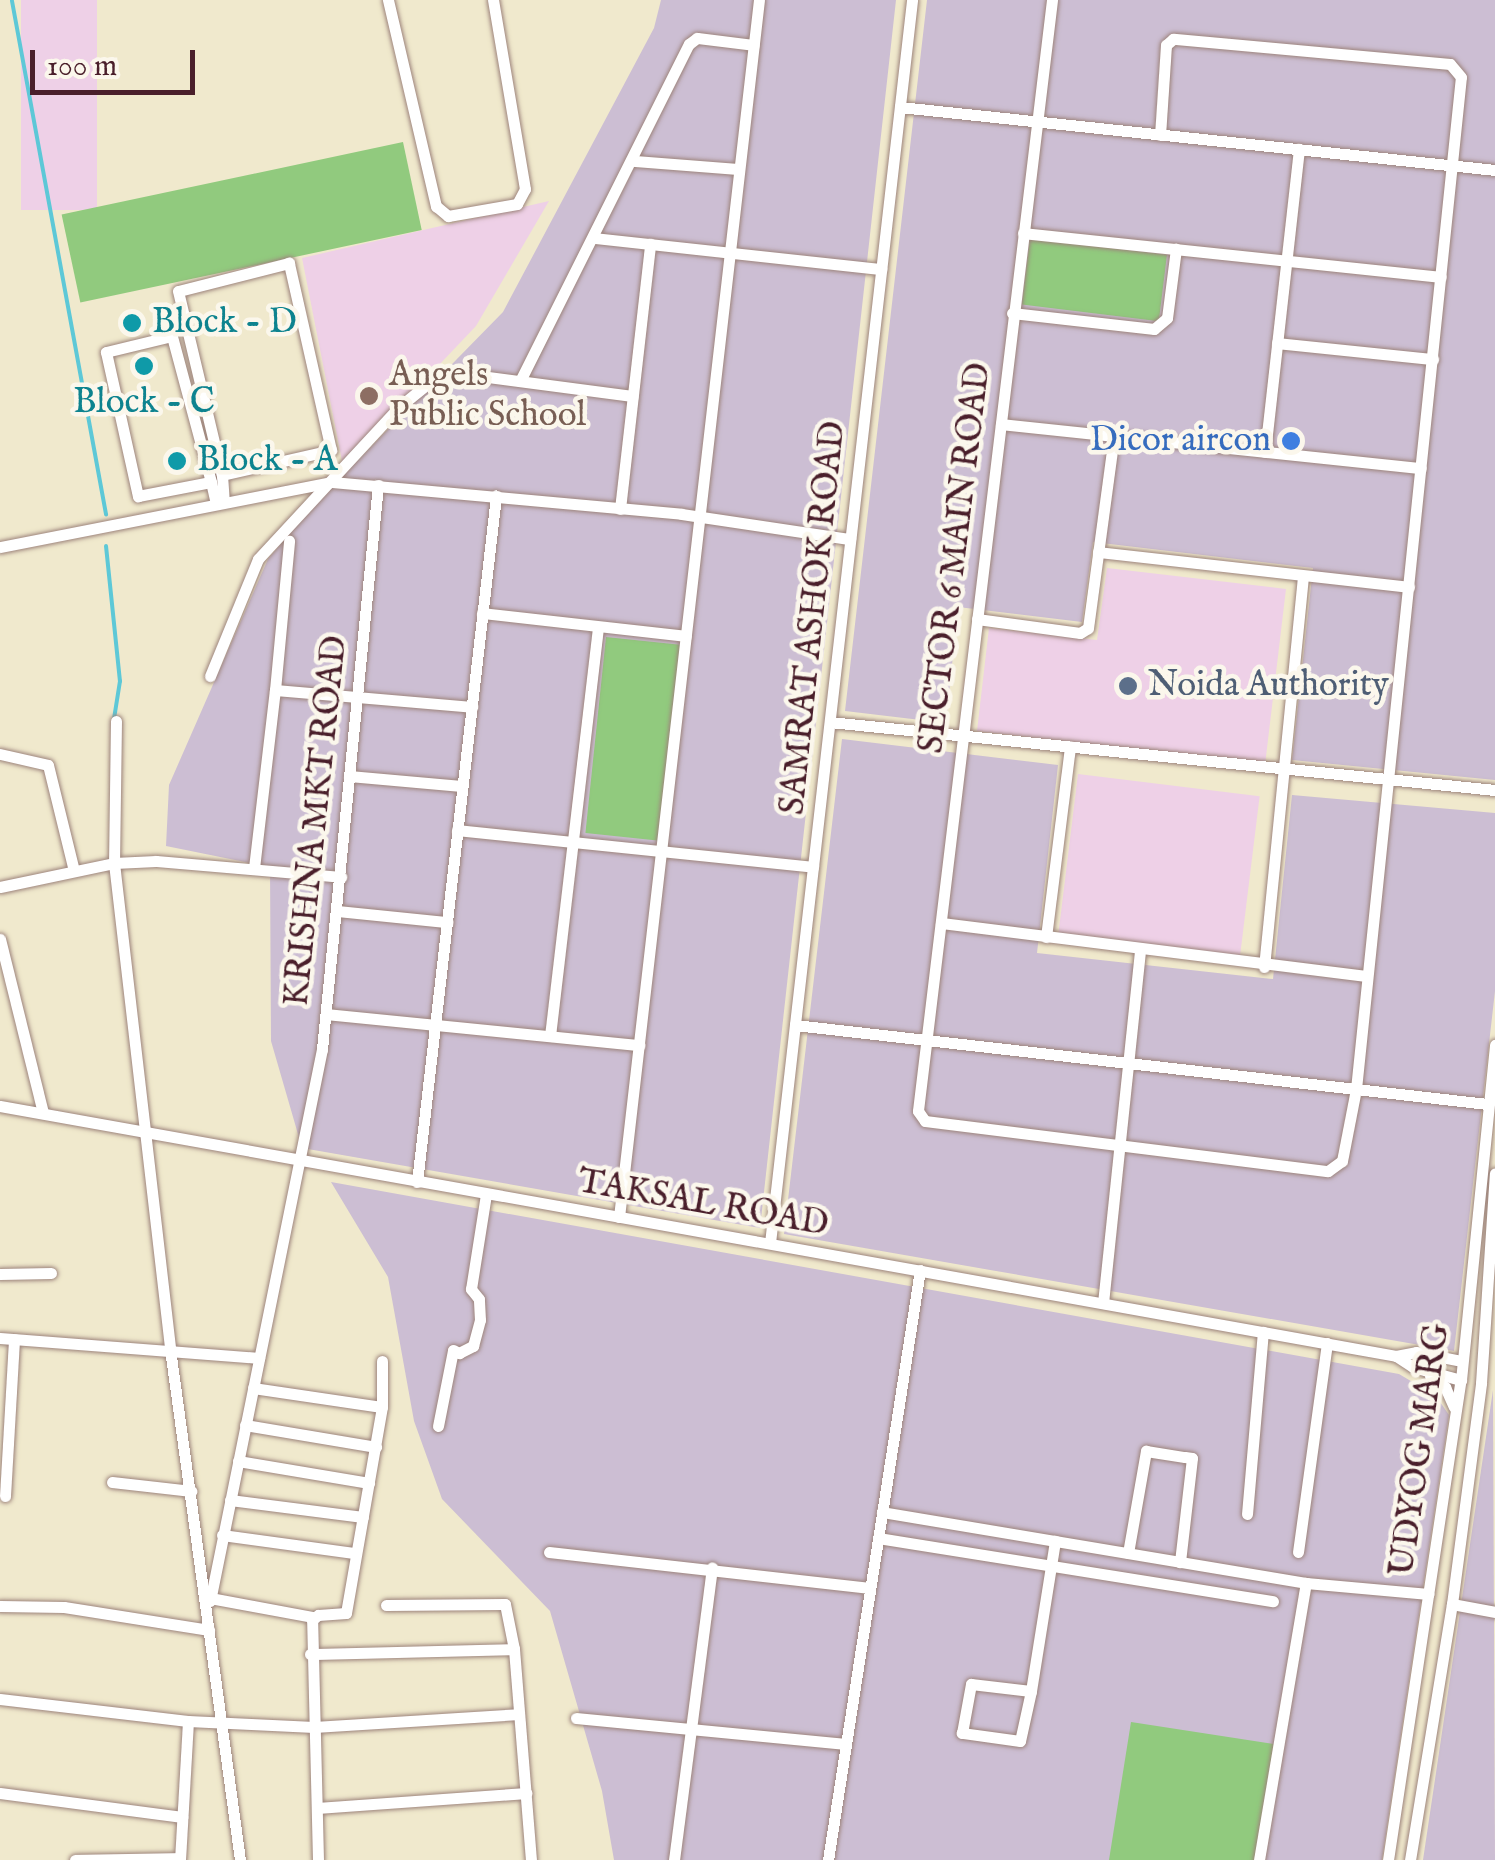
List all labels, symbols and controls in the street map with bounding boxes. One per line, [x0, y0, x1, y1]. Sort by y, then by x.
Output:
scale bar [35, 30, 200, 92]
text: 100 m [47, 48, 117, 86]
place label: Block - D [152, 302, 297, 344]
marker: Block - D [121, 312, 143, 334]
marker: Block - C [133, 355, 155, 377]
place label: Angels Public School [389, 355, 586, 437]
street label: SECTOR 6 MAIN ROAD [911, 360, 1001, 756]
place label: Block - C [73, 382, 215, 424]
marker: Angels Public School [358, 385, 380, 407]
street label: SAMRAT ASHOK ROAD [772, 419, 856, 817]
place label: Dicor aircon [1090, 420, 1271, 462]
marker: Dicor aircon [1280, 430, 1302, 452]
place label: Block - A [197, 440, 337, 482]
marker: Block - A [166, 450, 188, 472]
street label: KRISHNA MKT ROAD [277, 633, 357, 1009]
place label: Noida Authority [1148, 665, 1389, 707]
marker: Noida Authority [1117, 675, 1139, 697]
street label: TAKSAL ROAD [575, 1161, 831, 1247]
street label: UDYOG MARG [1382, 1321, 1460, 1579]

